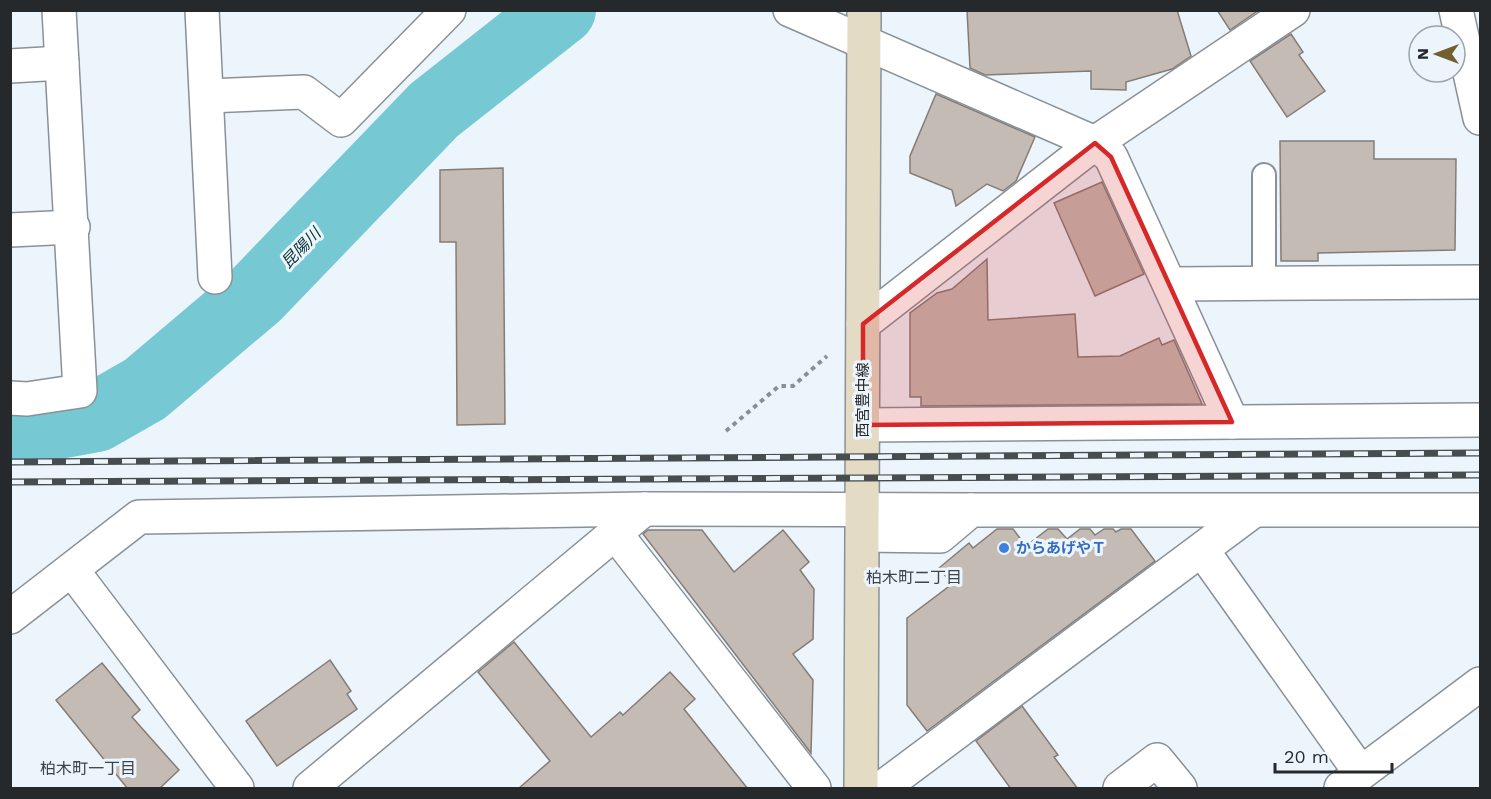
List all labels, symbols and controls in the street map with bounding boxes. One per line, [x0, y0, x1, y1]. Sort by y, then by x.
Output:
north arrow [1407, 24, 1467, 84]
text: N [1413, 48, 1432, 60]
water label: 昆陽川 [277, 223, 326, 272]
street label: 西宮豊中線 [854, 362, 872, 438]
place label: からあげやＴ [1016, 539, 1106, 557]
marker: からあげやＴ [997, 541, 1011, 555]
district label: 柏木町二丁目 [866, 568, 962, 587]
scale bar [1275, 736, 1392, 774]
text: 20 m [1284, 746, 1329, 767]
district label: 柏木町一丁目 [40, 759, 136, 778]

